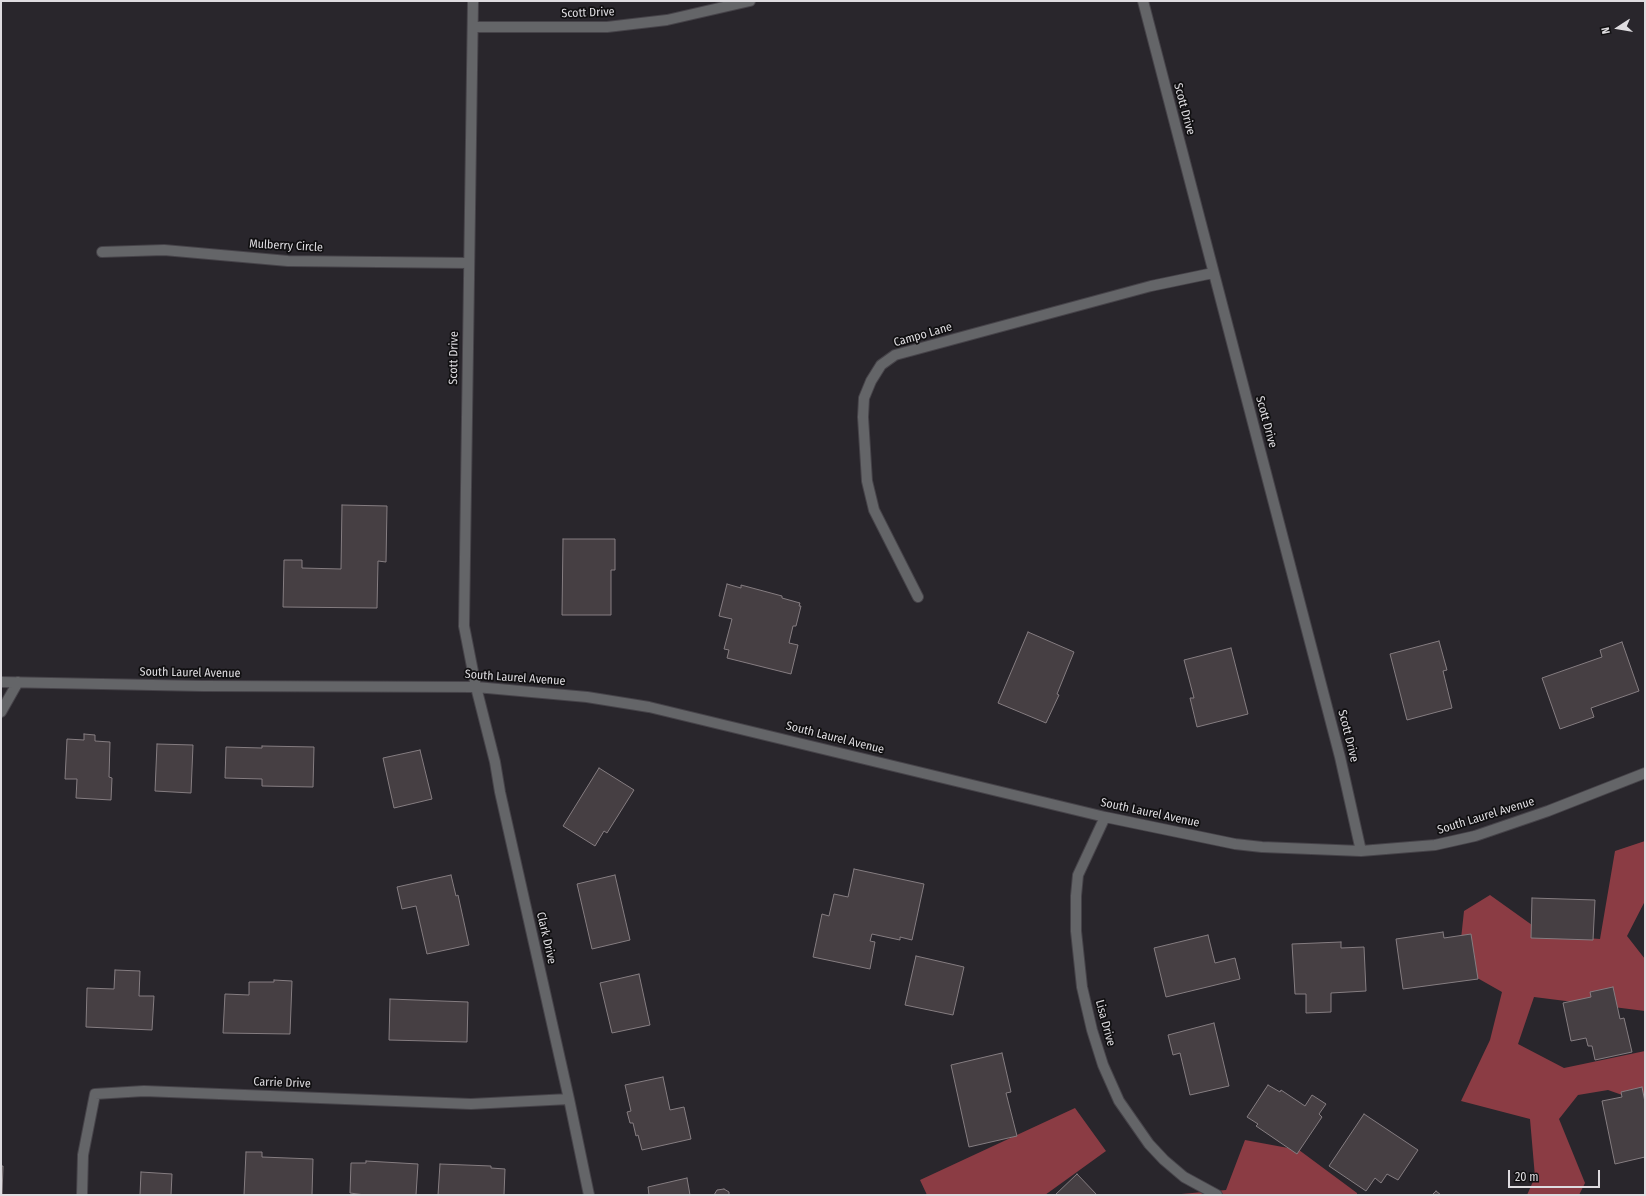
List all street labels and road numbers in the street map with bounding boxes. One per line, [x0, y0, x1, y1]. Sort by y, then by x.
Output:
street label: Scott Drive [561, 5, 615, 21]
street label: Scott Drive [1170, 81, 1198, 137]
street label: Mulberry Circle [249, 237, 323, 255]
street label: Campo Lane [892, 320, 954, 350]
street label: Scott Drive [446, 331, 462, 385]
street label: Scott Drive [1252, 394, 1280, 450]
street label: South Laurel Avenue [139, 665, 241, 681]
street label: South Laurel Avenue [464, 667, 566, 689]
street label: Scott Drive [1335, 708, 1361, 764]
street label: South Laurel Avenue [784, 719, 886, 757]
street label: South Laurel Avenue [1436, 794, 1536, 838]
street label: South Laurel Avenue [1099, 795, 1201, 831]
street label: Clark Drive [533, 911, 559, 965]
street label: Lisa Drive [1092, 998, 1118, 1048]
street label: Carrie Drive [253, 1075, 311, 1091]

